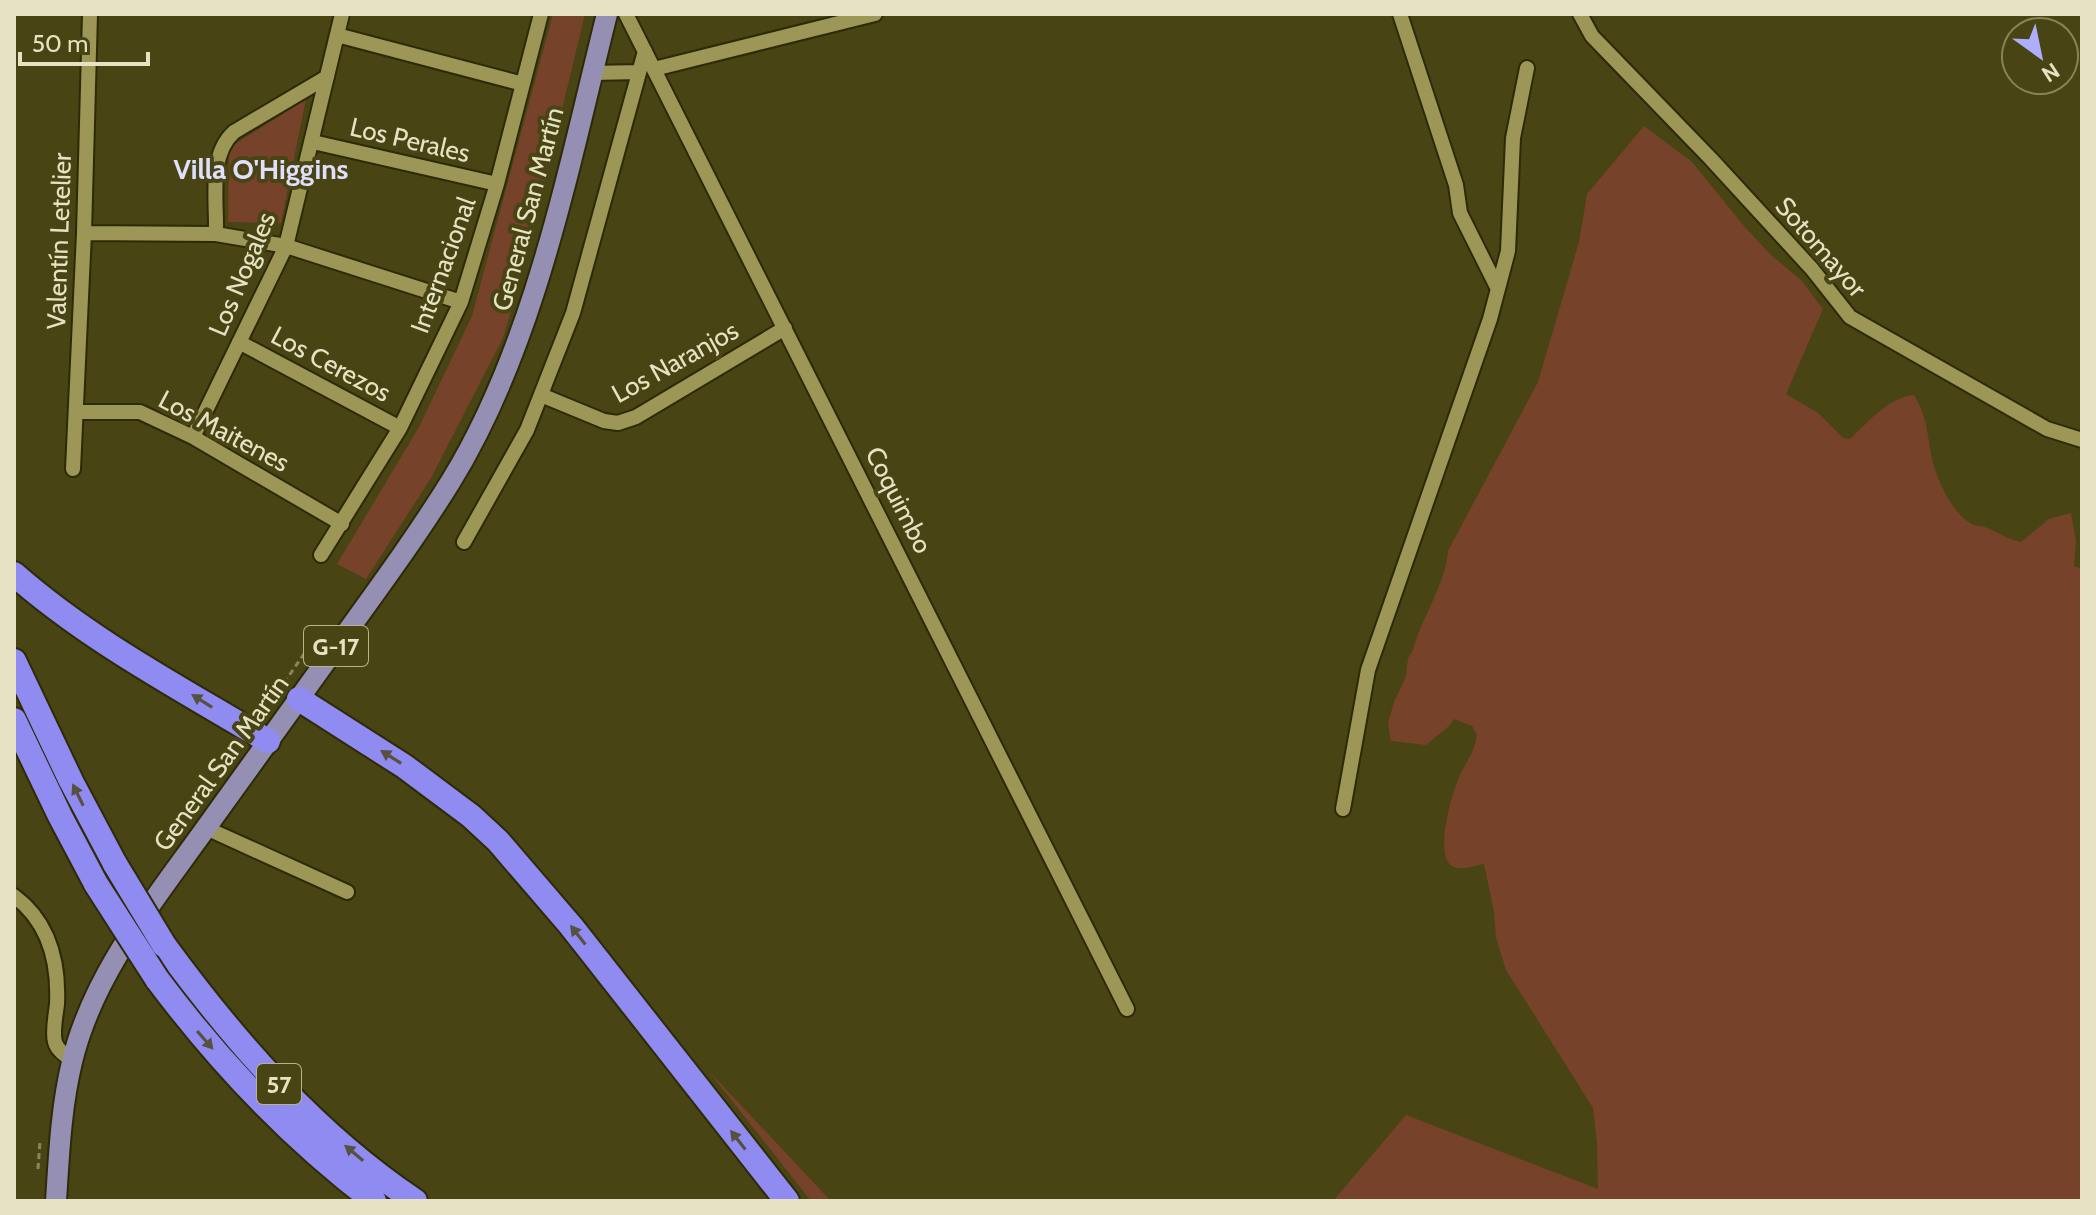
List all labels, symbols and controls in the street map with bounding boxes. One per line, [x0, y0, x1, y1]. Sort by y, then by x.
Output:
scale bar [20, 16, 148, 66]
north arrow [2000, 16, 2080, 96]
text: 50 m [32, 29, 88, 58]
text: N [2037, 57, 2064, 88]
street label: General San Martín [485, 104, 571, 314]
street label: Los Perales [347, 111, 473, 169]
street label: Valentín Letelier [40, 151, 78, 330]
district label: Villa O'Higgins [174, 152, 349, 186]
street label: Sotomayor [1769, 190, 1874, 304]
street label: Internacional [404, 192, 482, 338]
street label: Los Nogales [202, 207, 282, 341]
street label: Los Naranjos [606, 314, 744, 410]
street label: Los Cerezos [266, 319, 396, 409]
street label: Los Maitenes [153, 383, 295, 479]
street label: Coquimbo [859, 441, 939, 559]
road number: G-17 [304, 626, 368, 666]
street label: General San Martín [146, 669, 296, 857]
one-way arrow [191, 693, 212, 708]
one-way arrow [380, 750, 402, 764]
one-way arrow [71, 784, 85, 807]
one-way arrow [571, 925, 587, 945]
one-way arrow [196, 1030, 213, 1050]
road number: 57 [257, 1064, 301, 1104]
one-way arrow [731, 1130, 747, 1150]
one-way arrow [344, 1145, 364, 1162]

